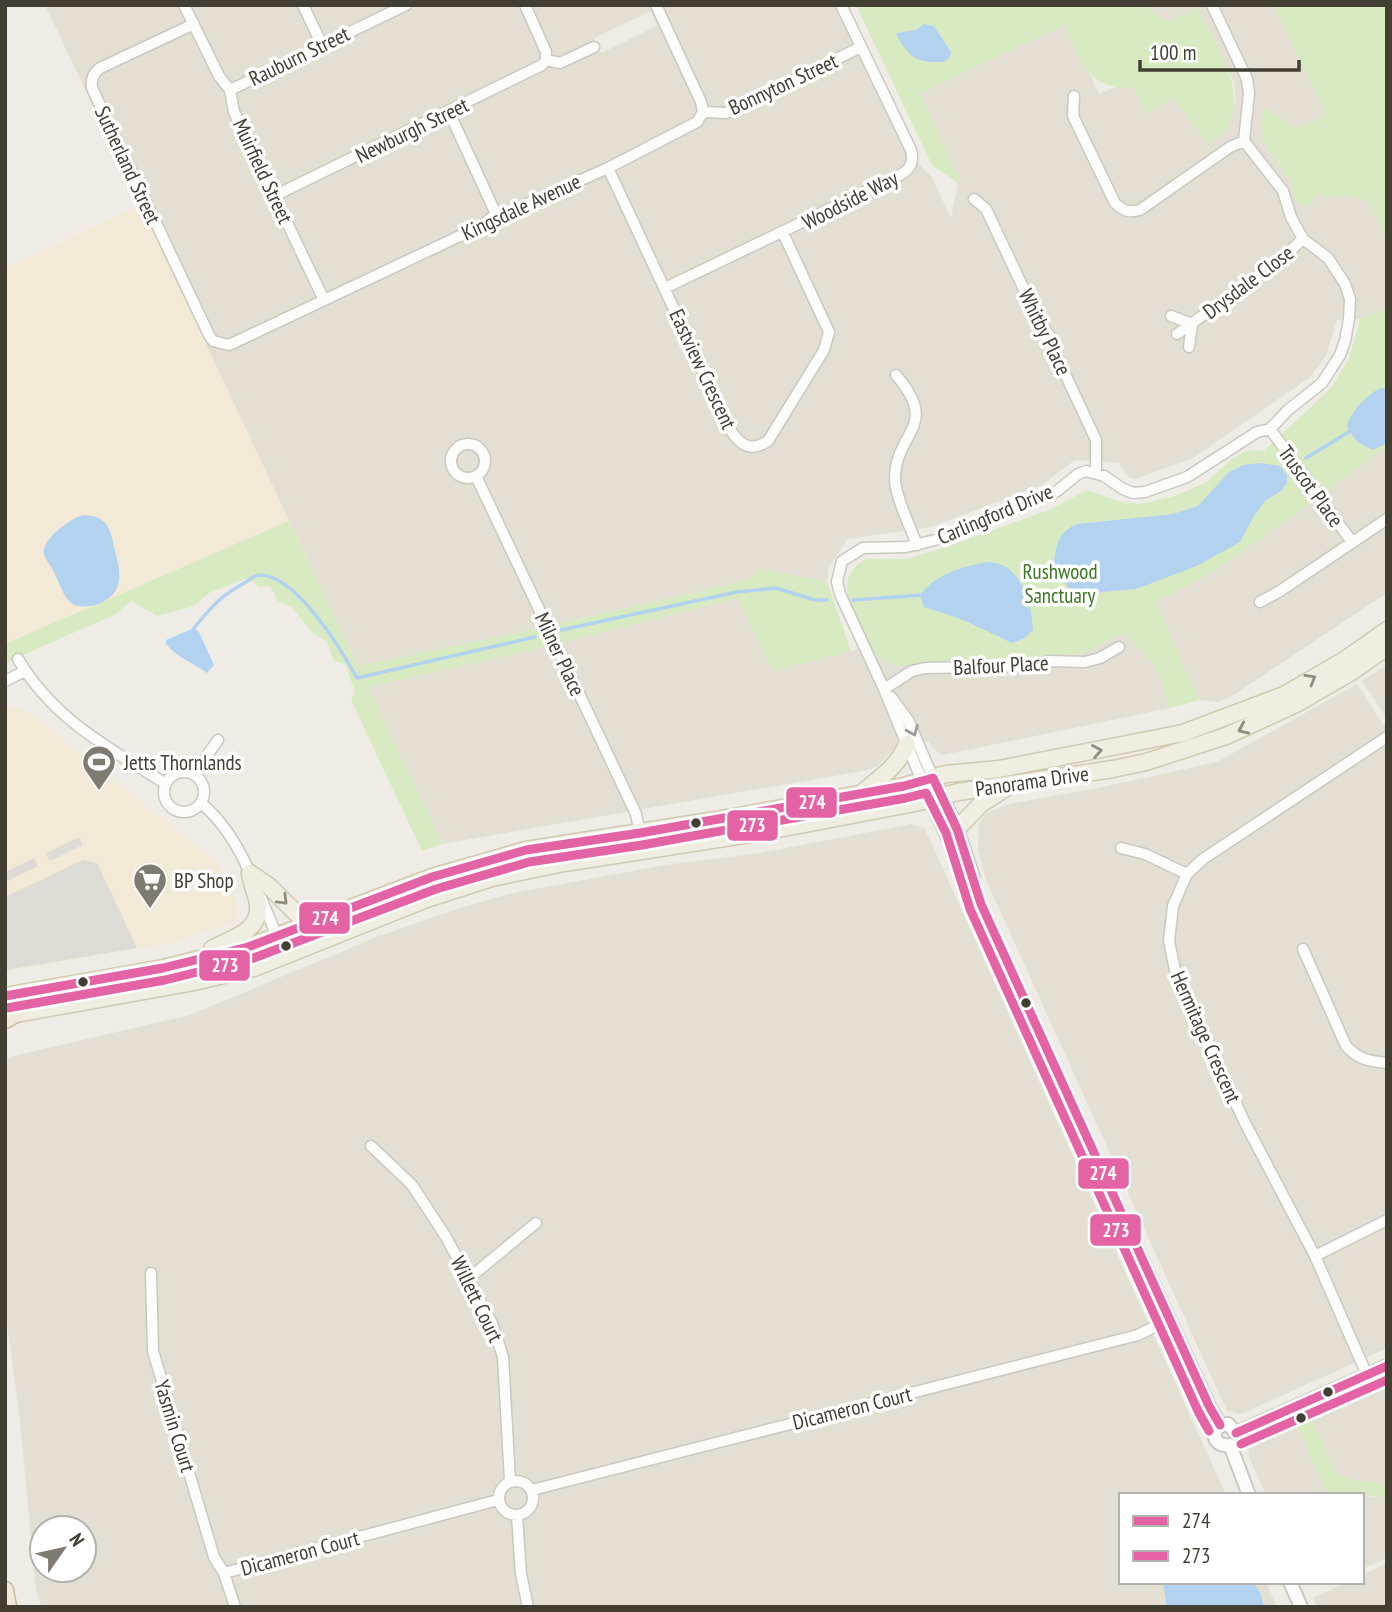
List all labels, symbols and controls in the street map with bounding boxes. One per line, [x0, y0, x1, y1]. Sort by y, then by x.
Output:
street label: Rauburn Street [244, 20, 354, 92]
scale bar [1140, 28, 1299, 72]
text: 100 m [1150, 39, 1196, 66]
street label: Bonnyton Street [724, 47, 842, 121]
street label: Newburgh Street [351, 91, 473, 169]
street label: Sutherland Street [89, 102, 167, 228]
street label: Muirfield Street [227, 114, 299, 228]
street label: Woodside Way [798, 164, 902, 236]
street label: Kingsdale Avenue [457, 168, 585, 246]
street label: Drysdale Close [1197, 239, 1299, 325]
street label: Whitby Place [1013, 284, 1077, 380]
street label: Eastview Crescent [663, 305, 743, 434]
street label: Truscot Place [1272, 440, 1350, 532]
street label: Carlingford Drive [933, 478, 1057, 550]
park label: Rushwood Sanctuary [1023, 558, 1097, 609]
street label: Milner Place [529, 608, 591, 700]
street label: Balfour Place [953, 649, 1049, 681]
one-way arrow [1304, 674, 1316, 687]
one-way arrow [1237, 721, 1250, 735]
one-way arrow [904, 724, 918, 736]
sports icon: Jetts Thornlands [80, 743, 118, 792]
one-way arrow [1091, 744, 1103, 759]
place label: Jetts Thornlands [123, 749, 242, 776]
street label: Panorama Drive [973, 760, 1091, 802]
line badge: 274 [785, 786, 838, 819]
text: 274 [798, 790, 826, 814]
line badge: 273 [726, 809, 779, 842]
text: 273 [738, 813, 766, 837]
unlabelled marker [689, 816, 703, 830]
supermarket icon: BP Shop [131, 861, 169, 910]
place label: BP Shop [174, 867, 234, 894]
one-way arrow [274, 891, 287, 904]
line badge: 274 [298, 901, 351, 935]
text: 274 [311, 906, 339, 930]
unlabelled marker [279, 939, 293, 953]
line badge: 273 [198, 949, 251, 982]
text: 273 [211, 953, 239, 977]
street label: Hermitage Crescent [1165, 967, 1247, 1108]
unlabelled marker [76, 975, 90, 989]
unlabelled marker [1019, 996, 1033, 1010]
line badge: 274 [1077, 1157, 1130, 1190]
text: 274 [1089, 1161, 1117, 1185]
line badge: 273 [1089, 1213, 1142, 1247]
text: 273 [1102, 1218, 1130, 1242]
street label: Willett Court [445, 1252, 509, 1347]
street label: Yasmin Court [148, 1377, 202, 1476]
street label: Dicameron Court [790, 1380, 914, 1436]
unlabelled marker [1321, 1385, 1335, 1399]
unlabelled marker [1294, 1411, 1308, 1425]
legend [1119, 1493, 1364, 1584]
text: 274 [1182, 1507, 1211, 1534]
north arrow [28, 1514, 98, 1584]
street label: Dicameron Court [238, 1524, 362, 1582]
text: N [64, 1529, 90, 1550]
text: 273 [1182, 1542, 1210, 1569]

